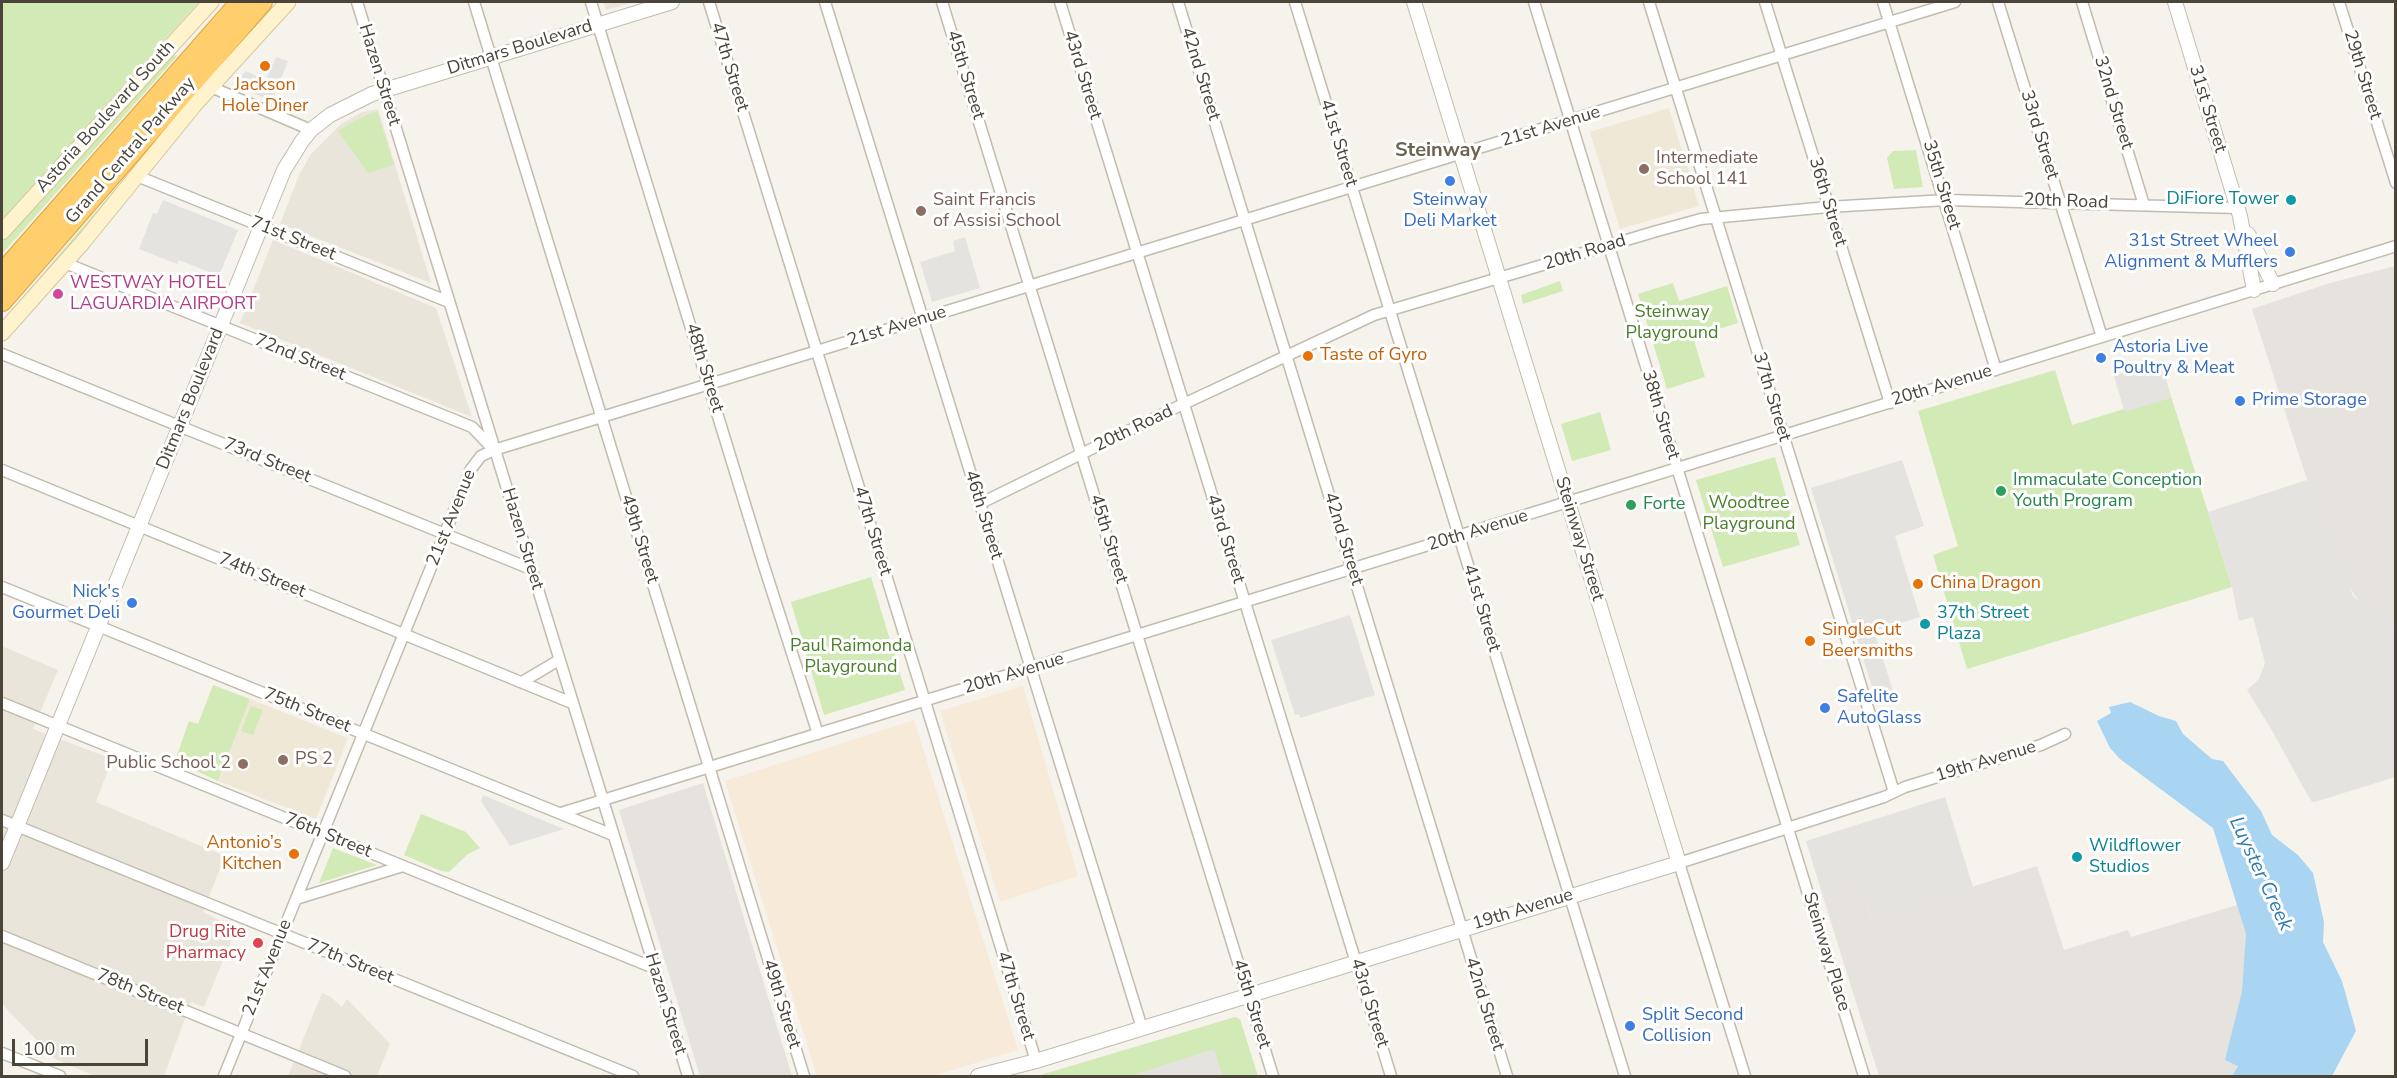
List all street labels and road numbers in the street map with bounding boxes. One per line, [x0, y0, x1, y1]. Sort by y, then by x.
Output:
street label: Ditmars Boulevard [445, 16, 595, 80]
street label: 47th Street [705, 20, 753, 114]
street label: Hazen Street [353, 22, 405, 128]
street label: 42nd Street [1176, 25, 1224, 123]
street label: 45th Street [941, 28, 989, 122]
street label: 43rd Street [1058, 28, 1106, 122]
street label: 29th Street [2338, 28, 2386, 122]
street label: Astoria Boulevard South [32, 36, 180, 198]
street label: 32nd Street [2089, 54, 2137, 152]
street label: 31st Street [2183, 63, 2231, 155]
street label: Grand Central Parkway [61, 73, 201, 229]
street label: 33rd Street [2015, 88, 2063, 182]
street label: 41st Street [1314, 97, 1362, 189]
street label: 21st Avenue [1499, 102, 1603, 152]
street label: 35th Street [1917, 138, 1965, 232]
street label: 36th Street [1803, 155, 1851, 249]
street label: 20th Road [2023, 190, 2109, 214]
street label: 71st Street [247, 212, 339, 266]
street label: 20th Road [1541, 230, 1629, 276]
street label: 21st Avenue [845, 302, 949, 352]
street label: 48th Street [680, 321, 728, 415]
street label: Ditmars Boulevard [153, 325, 229, 473]
street label: 72nd Street [251, 330, 349, 386]
street label: 37th Street [1747, 350, 1795, 444]
street label: 20th Avenue [1889, 360, 1995, 412]
street label: 38th Street [1636, 368, 1684, 462]
street label: 20th Road [1091, 401, 1177, 457]
street label: 73rd Street [220, 434, 314, 488]
street label: 21st Avenue [423, 467, 481, 569]
street label: 46th Street [959, 468, 1007, 562]
street label: Steinway Street [1550, 474, 1608, 604]
street label: 47th Street [848, 484, 896, 578]
street label: Hazen Street [496, 486, 548, 592]
street label: 42nd Street [1319, 490, 1367, 588]
street label: 49th Street [615, 492, 663, 586]
street label: 45th Street [1084, 492, 1132, 586]
street label: 43rd Street [1201, 492, 1249, 586]
street label: 20th Avenue [1425, 505, 1531, 557]
street label: 74th Street [215, 549, 309, 603]
street label: 41st Street [1457, 562, 1505, 654]
street label: 20th Avenue [961, 648, 1067, 700]
street label: 75th Street [260, 684, 354, 738]
street label: 19th Avenue [1933, 736, 2039, 788]
street label: 76th Street [281, 809, 375, 863]
street label: 19th Avenue [1470, 884, 1576, 936]
street label: Steinway Place [1798, 890, 1854, 1014]
street label: 21st Avenue [239, 917, 297, 1019]
street label: 77th Street [303, 935, 397, 989]
street label: 47th Street [991, 949, 1039, 1043]
street label: Hazen Street [639, 951, 691, 1057]
street label: 42nd Street [1460, 955, 1508, 1053]
street label: 43rd Street [1345, 956, 1393, 1050]
street label: 49th Street [757, 957, 805, 1051]
street label: 45th Street [1227, 957, 1275, 1051]
street label: 78th Street [93, 965, 187, 1019]

